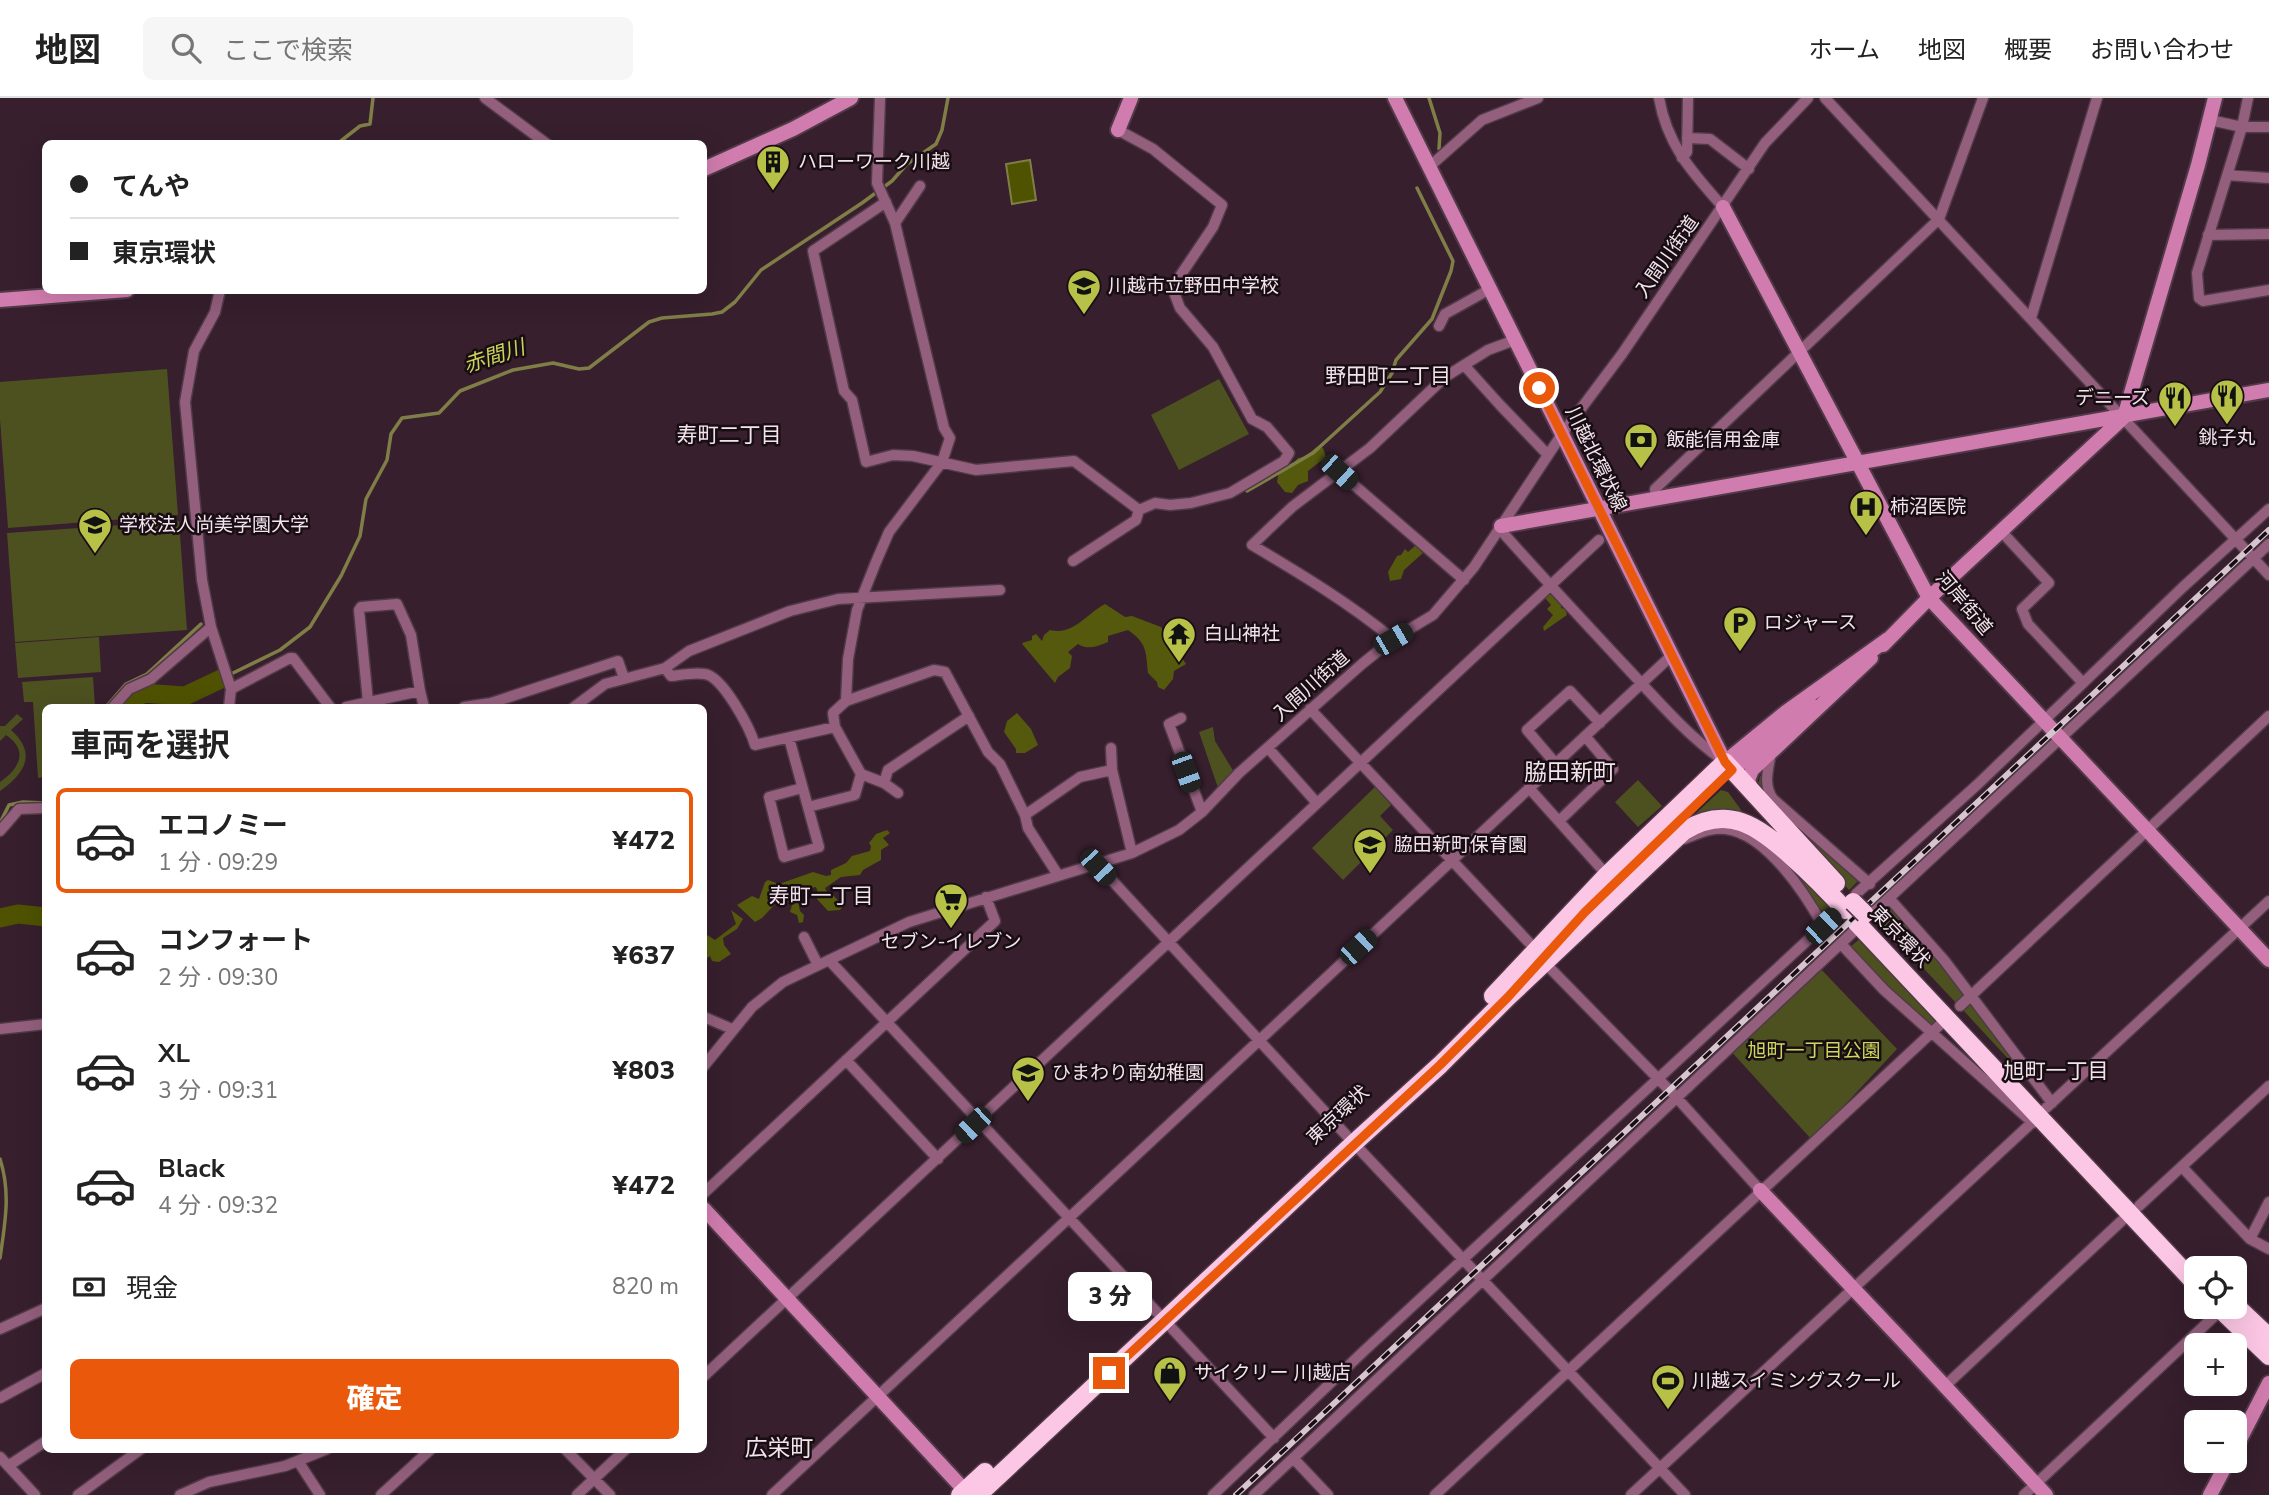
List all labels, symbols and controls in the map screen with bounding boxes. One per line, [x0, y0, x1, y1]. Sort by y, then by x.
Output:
search box [143, 17, 633, 80]
text: 地図 [35, 28, 101, 73]
icon: search [167, 29, 205, 67]
text: ここで検索 [223, 33, 353, 68]
text: ホーム [1809, 34, 1880, 66]
text: 地図 [1918, 34, 1966, 66]
text: 概要 [2004, 34, 2052, 66]
text: お問い合わせ [2090, 34, 2234, 66]
building icon: ハローワーク川越 [754, 143, 792, 192]
place label: ハローワーク川越 [798, 149, 950, 175]
text: てんや [112, 169, 190, 204]
street label: 入間川街道 [1629, 211, 1705, 303]
text: 東京環状 [112, 236, 216, 271]
school or university icon: 川越市立野田中学校 [1065, 267, 1103, 316]
place label: 川越市立野田中学校 [1108, 273, 1279, 299]
water label: 赤間川 [460, 332, 530, 379]
district label: 野田町二丁目 [1325, 362, 1451, 390]
route start [1523, 372, 1555, 404]
restaurant icon: 銚子丸 [2208, 377, 2246, 426]
restaurant icon: デニーズ [2156, 379, 2194, 428]
place label: デニーズ [2075, 385, 2150, 411]
street label: 川越北環状線 [1559, 402, 1633, 516]
district label: 寿町二丁目 [677, 421, 782, 449]
bank icon: 飯能信用金庫 [1622, 421, 1660, 470]
place label: 銚子丸 [2198, 425, 2256, 451]
place label: 飯能信用金庫 [1666, 427, 1780, 453]
car [1317, 450, 1362, 494]
hospital icon: 柿沼医院 [1847, 488, 1885, 537]
place label: 柿沼医院 [1890, 494, 1966, 520]
school or university icon: 学校法人尚美学園大学 [76, 506, 114, 555]
place label: 学校法人尚美学園大学 [119, 512, 309, 538]
street label: 河岸街道 [1930, 566, 1998, 640]
parking icon: ロジャース [1721, 604, 1759, 653]
place label: ロジャース [1764, 610, 1857, 636]
temple icon: 白山神社 [1160, 615, 1198, 664]
car [1370, 619, 1417, 659]
place label: 白山神社 [1204, 621, 1280, 647]
street label: 入間川街道 [1267, 645, 1355, 727]
text: 車両を選択 [70, 724, 230, 767]
car [1169, 749, 1204, 795]
district label: 脇田新町 [1524, 757, 1616, 788]
text: エコノミー [158, 808, 288, 843]
icon: car [74, 809, 137, 872]
text: ¥472 [613, 823, 675, 858]
school or university icon: 脇田新町保育園 [1351, 826, 1389, 875]
place label: 脇田新町保育園 [1394, 832, 1527, 858]
car [1076, 844, 1121, 890]
text: 1 分 · 09:29 [158, 847, 278, 878]
supermarket icon: セブン-イレブン [932, 881, 970, 930]
district label: 寿町一丁目 [769, 882, 874, 910]
street label: 東京環状 [1864, 901, 1936, 973]
car [1801, 904, 1846, 948]
text: コンフォート [158, 923, 313, 958]
icon: car [74, 924, 137, 987]
car [1336, 925, 1381, 969]
place label: セブン-イレブン [880, 929, 1022, 955]
text: ¥637 [613, 938, 675, 973]
text: 2 分 · 09:30 [158, 962, 278, 993]
text: XL [158, 1036, 190, 1071]
park label: 旭町一丁目公園 [1747, 1038, 1881, 1064]
icon: car [74, 1039, 137, 1102]
text: ¥803 [613, 1053, 675, 1088]
school or university icon: ひまわり南幼稚園 [1009, 1054, 1047, 1103]
district label: 旭町一丁目 [2004, 1057, 2109, 1085]
place label: ひまわり南幼稚園 [1052, 1060, 1204, 1086]
text: 3 分 · 09:31 [158, 1075, 278, 1106]
street label: 東京環状 [1301, 1080, 1375, 1150]
car [951, 1103, 996, 1147]
text: Black [158, 1151, 225, 1186]
icon: car [74, 1154, 137, 1217]
text: ¥472 [613, 1168, 675, 1203]
text: 4 分 · 09:32 [158, 1190, 278, 1221]
map controls [2184, 1256, 2247, 1473]
button: locate [2184, 1256, 2247, 1319]
icon: cash [70, 1268, 108, 1306]
text: 現金 [126, 1271, 178, 1306]
text: 820 m [612, 1271, 679, 1302]
callout: 3 分 [1067, 1272, 1151, 1320]
text: 3 分 [1088, 1281, 1132, 1312]
button: + [2184, 1333, 2247, 1396]
shop icon: サイクリー 川越店 [1151, 1354, 1189, 1403]
route end [1093, 1357, 1125, 1389]
button: 確定 [70, 1359, 679, 1439]
place label: サイクリー 川越店 [1194, 1360, 1351, 1386]
sports icon: 川越スイミングスクール [1649, 1362, 1687, 1411]
place label: 川越スイミングスクール [1692, 1368, 1901, 1394]
button: − [2184, 1410, 2247, 1473]
district label: 広栄町 [745, 1433, 814, 1464]

